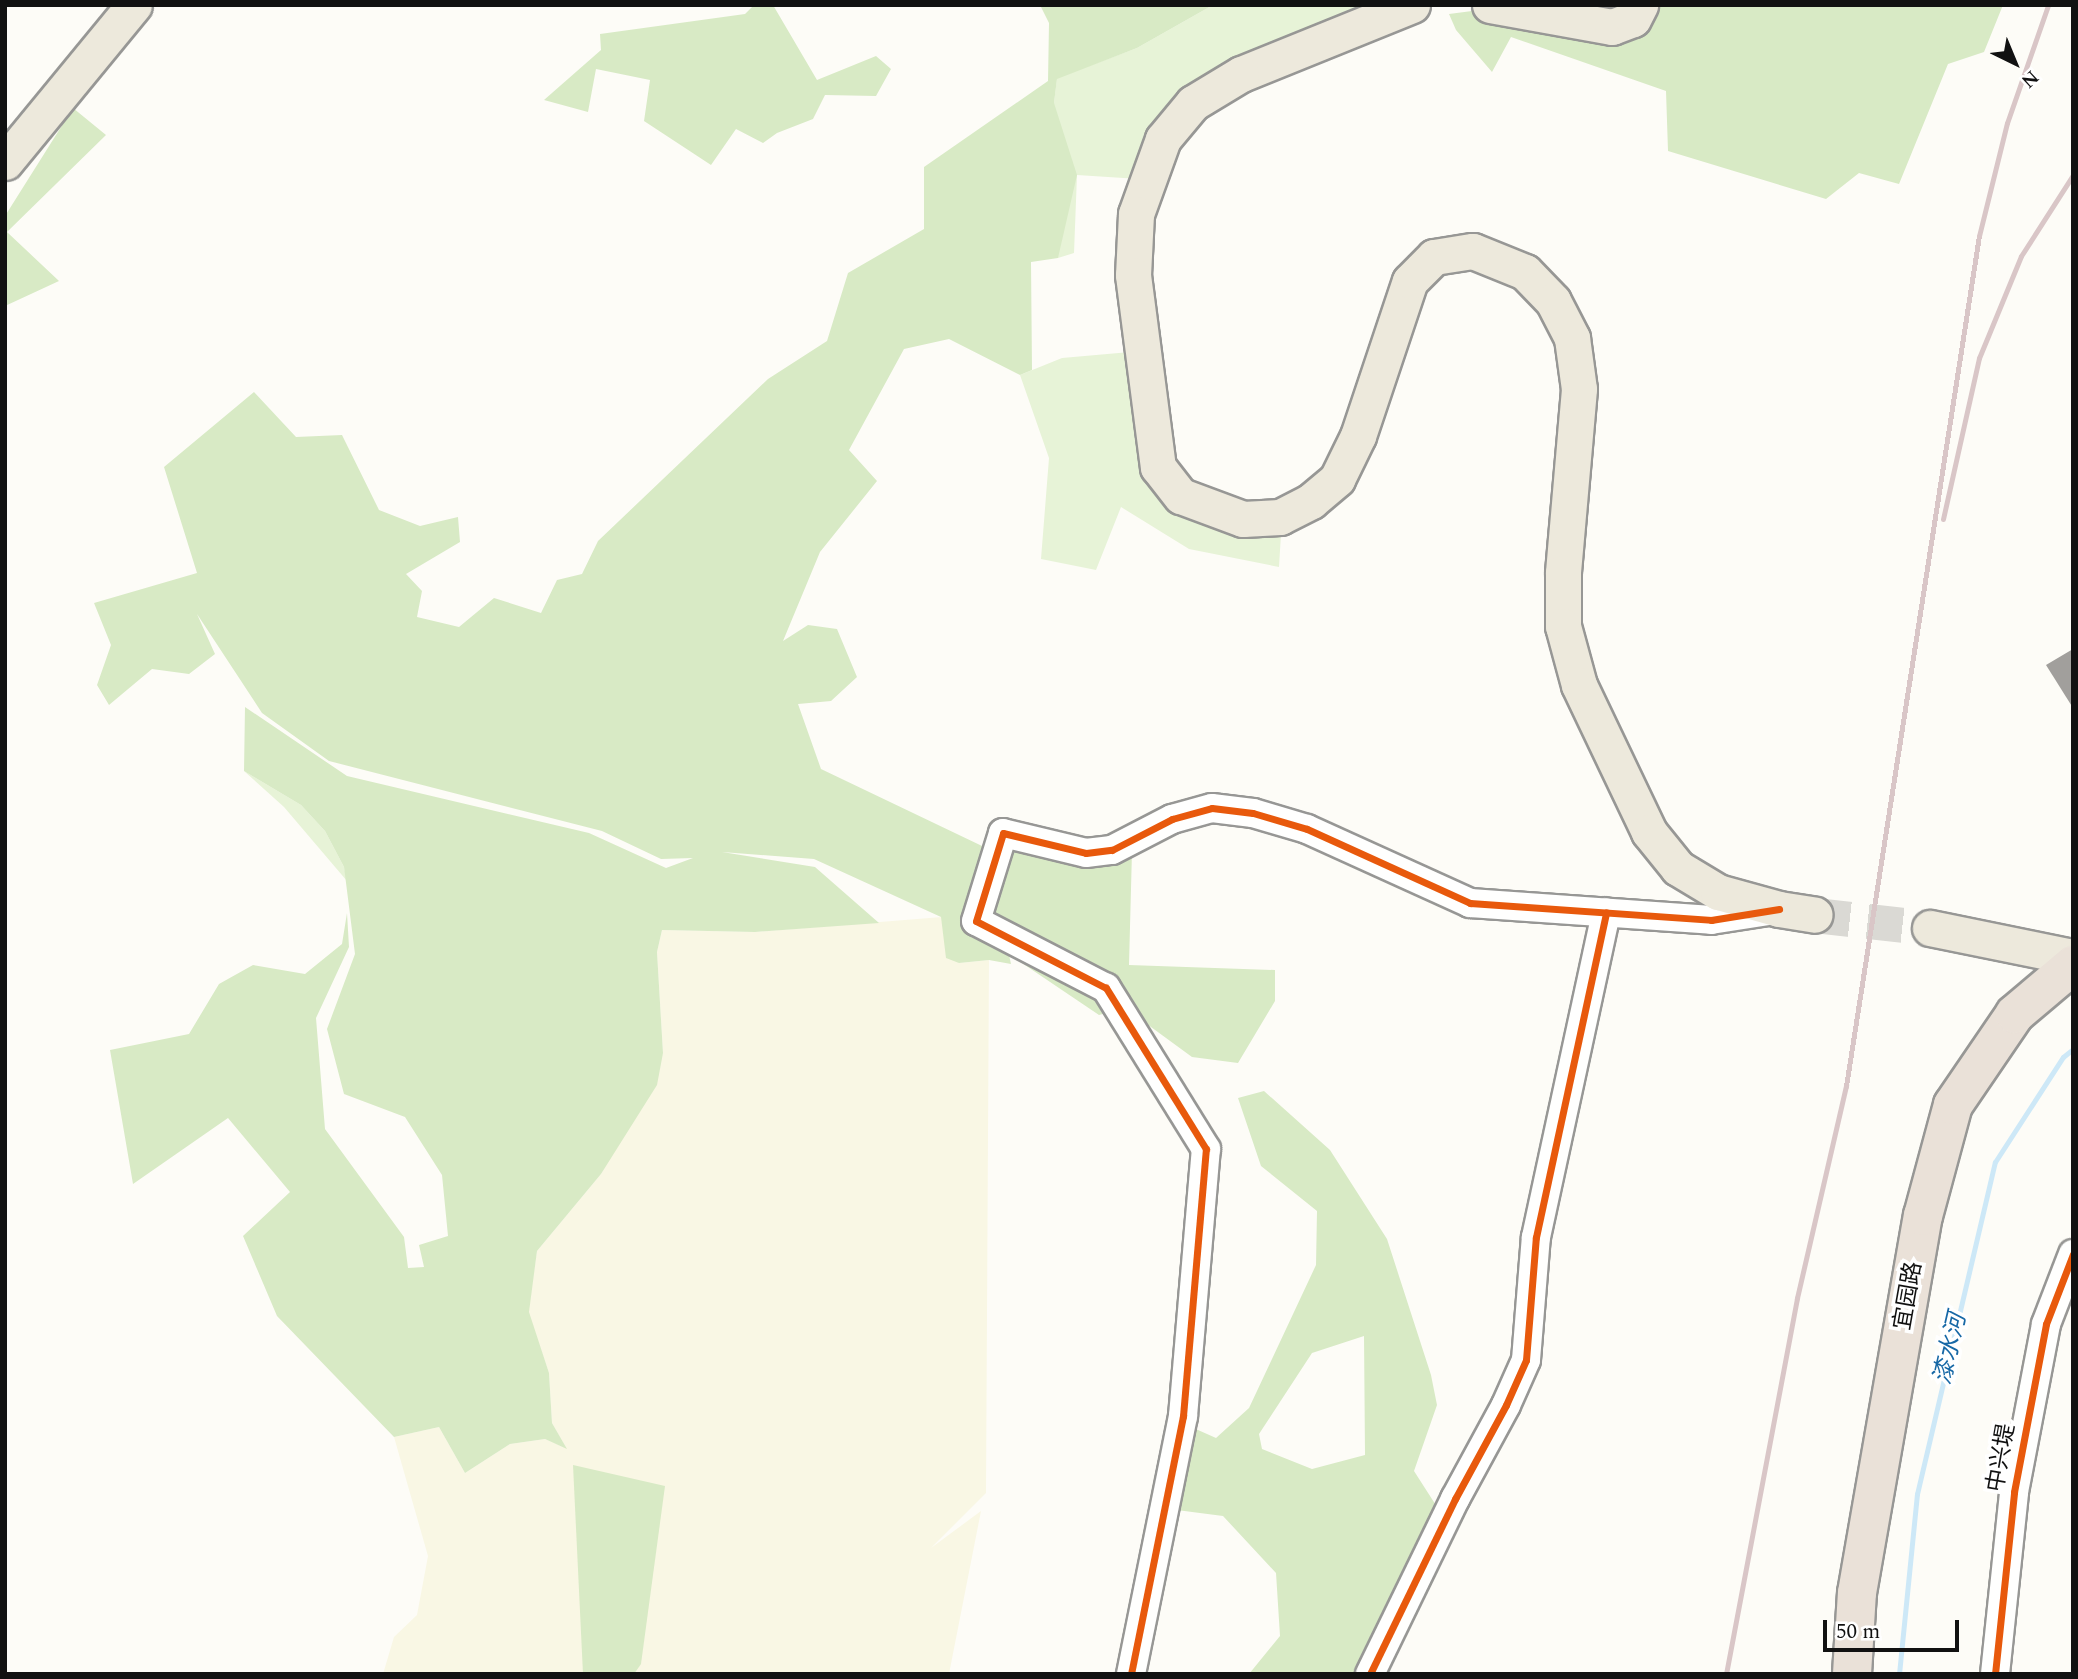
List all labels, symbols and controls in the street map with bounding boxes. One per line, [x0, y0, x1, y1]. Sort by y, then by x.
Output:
north arrow [1980, 28, 2050, 98]
text: N [2014, 63, 2045, 95]
street label: 宜园路 [1889, 1260, 1929, 1332]
water label: 漆水河 [1929, 1311, 1973, 1387]
street label: 中兴堤 [1982, 1422, 2022, 1494]
scale bar [1826, 1606, 1962, 1650]
text: 50 m [1836, 1616, 1880, 1648]

